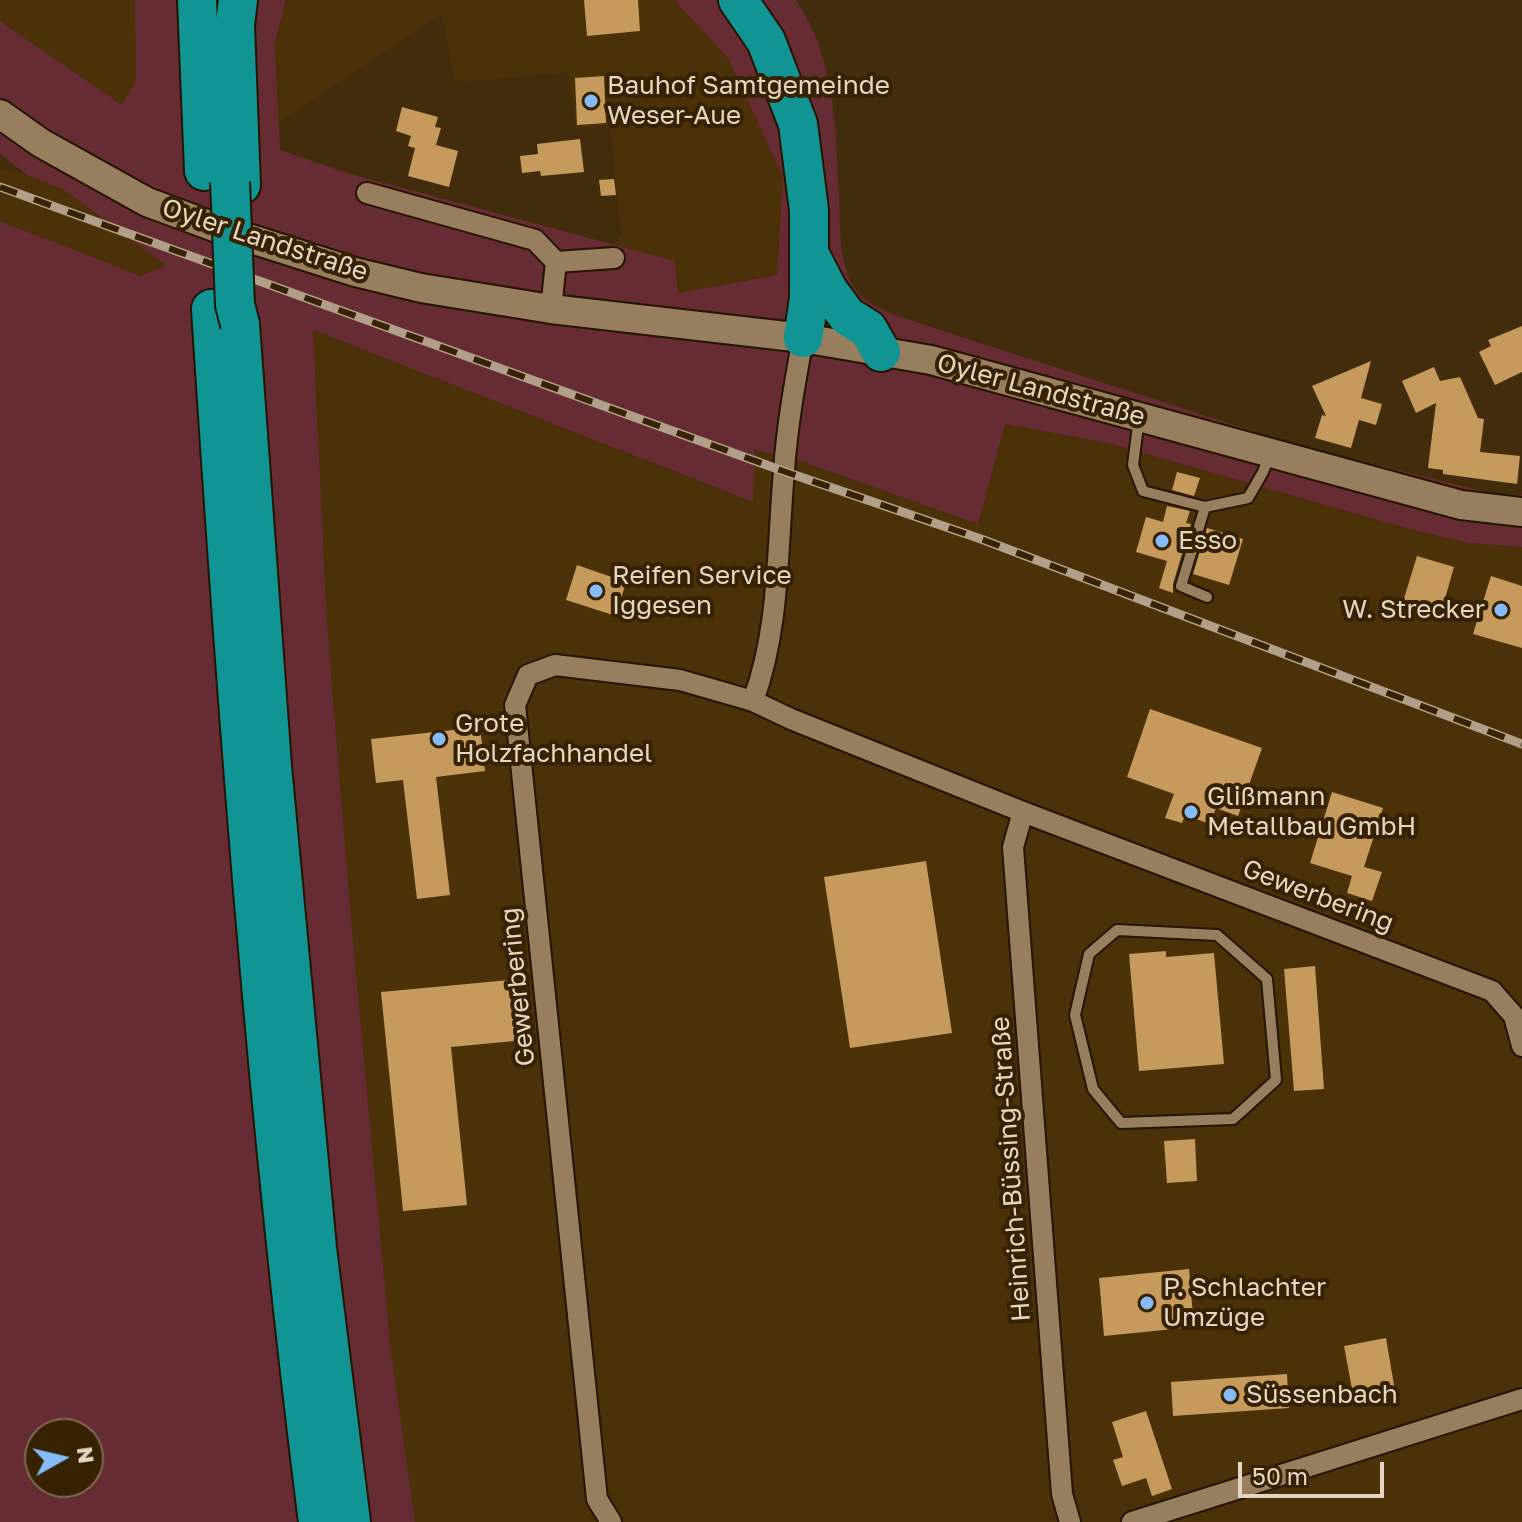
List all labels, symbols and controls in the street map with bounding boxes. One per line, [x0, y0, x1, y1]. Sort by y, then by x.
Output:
place label: Bauhof Samtgemeinde Weser-Aue [607, 70, 890, 132]
marker: Bauhof Samtgemeinde Weser-Aue [582, 92, 600, 110]
street label: Oyler Landstraße [158, 192, 372, 288]
street label: Oyler Landstraße [933, 347, 1149, 433]
place label: Esso [1178, 525, 1237, 557]
marker: Esso [1153, 532, 1171, 550]
place label: Reifen Service Iggesen [612, 560, 792, 622]
marker: Reifen Service Iggesen [587, 582, 605, 600]
place label: W. Strecker [1342, 594, 1485, 626]
marker: W. Strecker [1492, 601, 1510, 619]
place label: Grote Holzfachhandel [455, 708, 652, 770]
marker: Grote Holzfachhandel [430, 730, 448, 748]
place label: Glißmann Metallbau GmbH [1207, 781, 1416, 842]
marker: Glißmann Metallbau GmbH [1182, 803, 1200, 821]
street label: Gewerbering [1238, 853, 1398, 939]
street label: Gewerbering [494, 906, 542, 1068]
street label: Heinrich-Büssing-Straße [985, 1015, 1037, 1323]
place label: P. Schlachter Umzüge [1163, 1272, 1326, 1334]
marker: P. Schlachter Umzüge [1138, 1294, 1156, 1312]
place label: Süssenbach [1246, 1379, 1398, 1411]
marker: Süssenbach [1221, 1386, 1239, 1404]
north arrow [24, 1418, 104, 1498]
text: N [72, 1445, 101, 1465]
scale bar [1242, 1446, 1388, 1496]
text: 50 m [1252, 1461, 1308, 1490]

